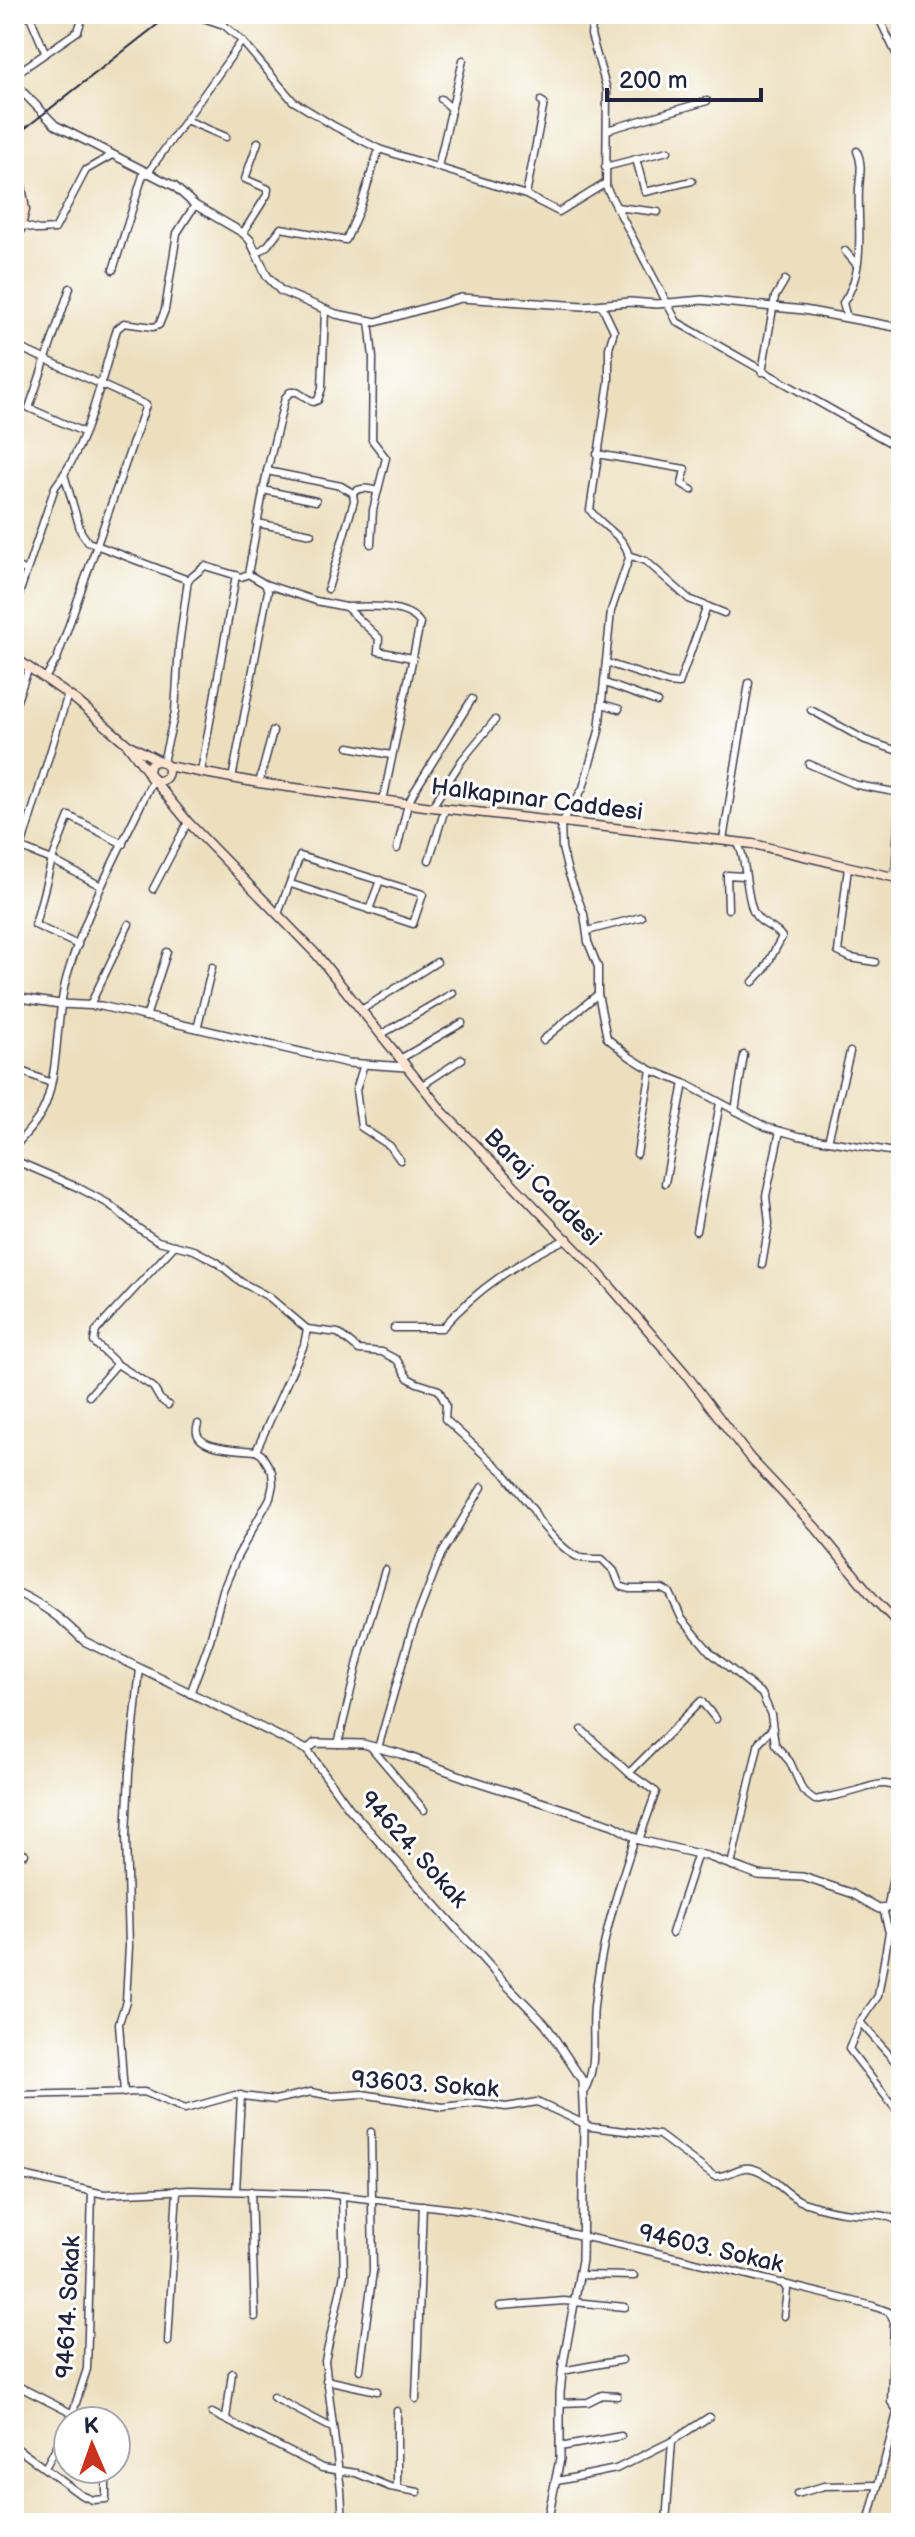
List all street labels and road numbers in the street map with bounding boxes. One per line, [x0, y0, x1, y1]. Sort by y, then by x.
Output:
street label: Halkapınar Caddesi [429, 772, 644, 827]
street label: Baraj Caddesi [478, 1123, 607, 1252]
street label: 94624. Sokak [354, 1785, 474, 1914]
street label: 93603. Sokak [350, 2065, 500, 2104]
street label: 94603. Sokak [636, 2218, 786, 2279]
street label: 94614. Sokak [50, 2235, 87, 2379]

